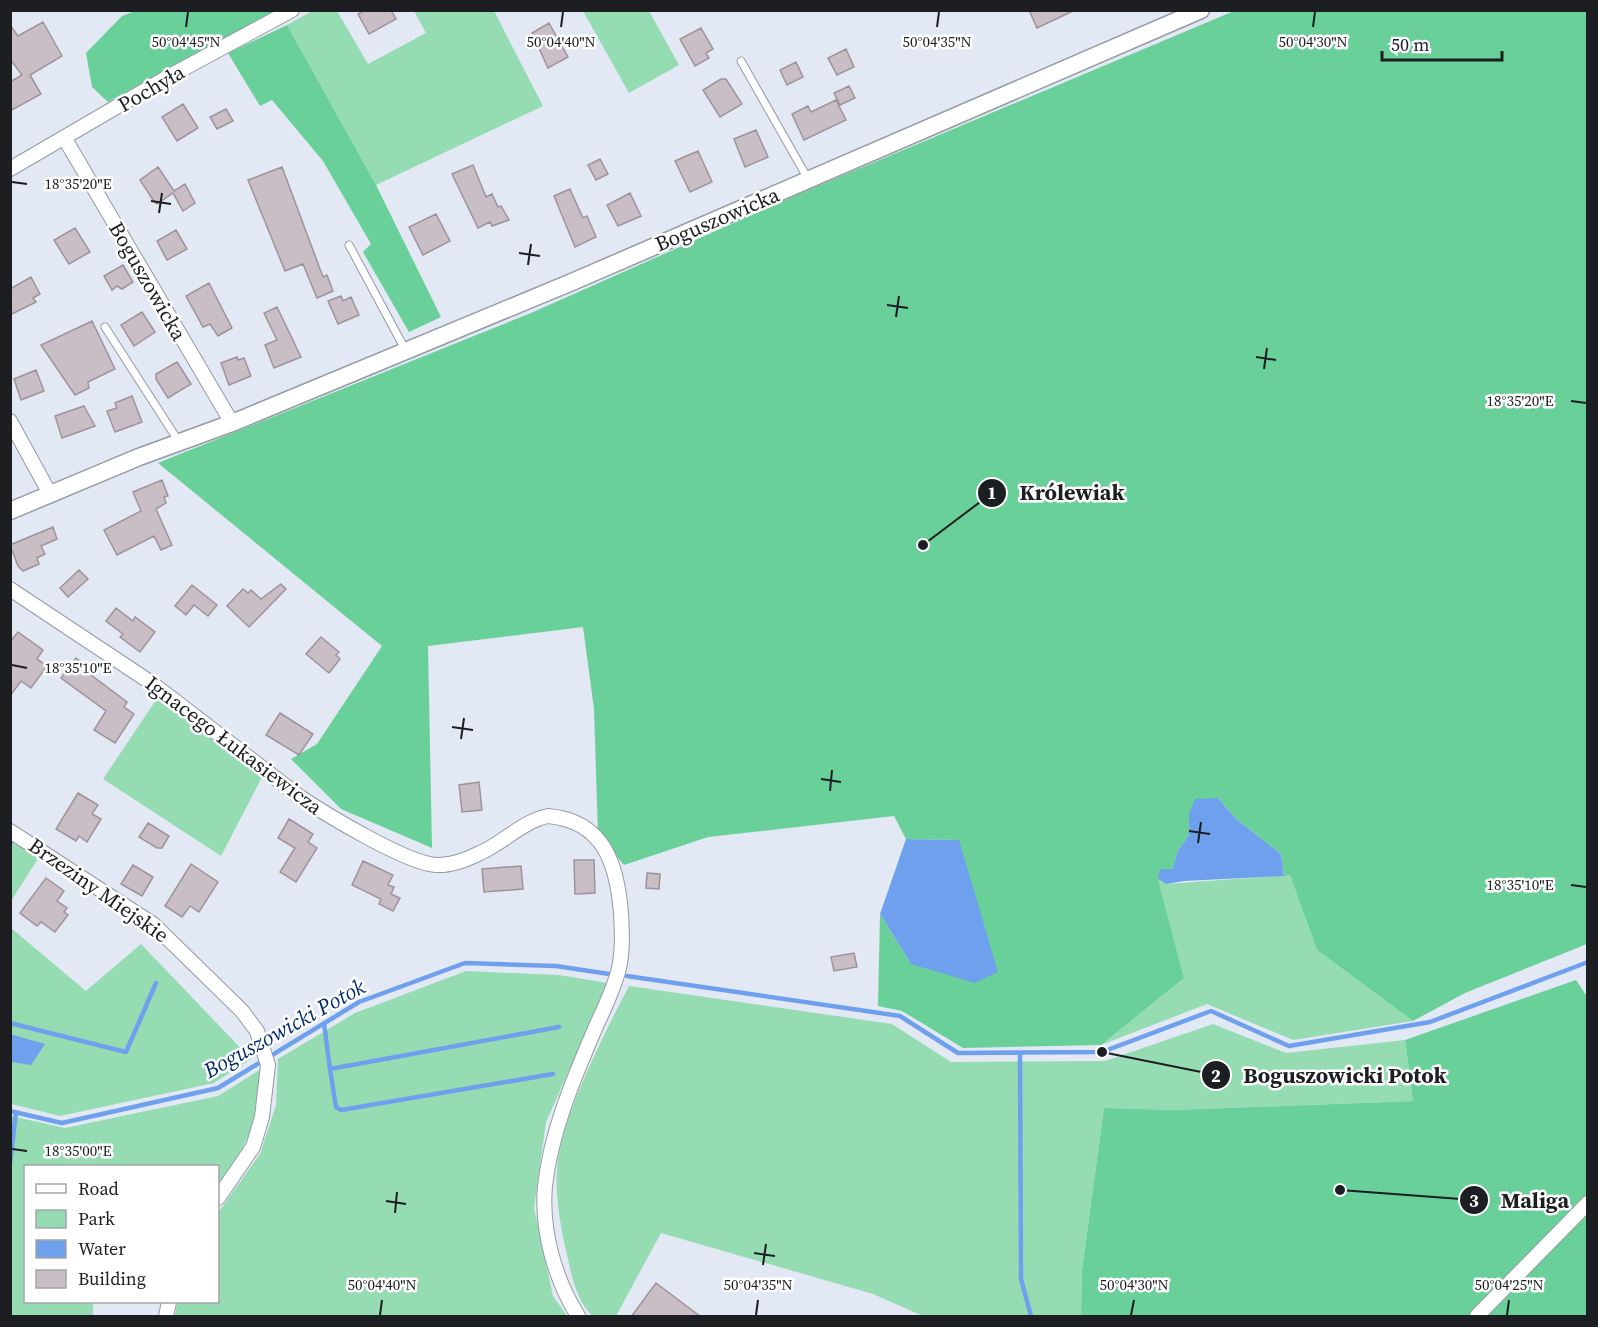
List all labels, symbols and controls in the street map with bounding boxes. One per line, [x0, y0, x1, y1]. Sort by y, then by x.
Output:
scale bar [1382, 24, 1502, 62]
text: 50°04'45"N [151, 31, 221, 52]
text: 50°04'40"N [526, 31, 596, 52]
text: 50°04'35"N [902, 31, 972, 52]
text: 50°04'30"N [1278, 31, 1348, 52]
text: 50 m [1391, 32, 1429, 57]
street label: Pochyła [112, 57, 190, 119]
text: 18°35'20"E [44, 173, 112, 194]
street label: Boguszowicka [650, 180, 784, 258]
street label: Boguszowicka [102, 216, 194, 346]
text: 18°35'20"E [1486, 390, 1554, 411]
callout: Królewiak [977, 473, 1137, 513]
text: Królewiak [1019, 477, 1125, 507]
text: 1 [987, 480, 997, 505]
text: 18°35'10"E [44, 657, 112, 678]
street label: Ignacego Łukasiewicza [139, 669, 329, 821]
street label: Brzeziny Miejskie [23, 831, 175, 949]
text: 18°35'10"E [1486, 874, 1554, 895]
water label: Boguszowicki Potok [197, 971, 371, 1085]
callout: Boguszowicki Potok [1201, 1055, 1458, 1095]
text: Boguszowicki Potok [1243, 1060, 1448, 1090]
text: 2 [1211, 1063, 1221, 1088]
text: 18°35'00"E [44, 1140, 112, 1161]
legend [24, 1165, 219, 1303]
text: Road [78, 1176, 119, 1201]
callout: Maliga [1459, 1180, 1581, 1220]
text: Maliga [1501, 1185, 1569, 1215]
text: 3 [1469, 1188, 1479, 1213]
text: Park [78, 1206, 115, 1231]
text: Water [78, 1236, 126, 1261]
text: Building [78, 1266, 146, 1291]
text: 50°04'40"N [347, 1274, 417, 1295]
text: 50°04'35"N [723, 1274, 793, 1295]
text: 50°04'30"N [1099, 1274, 1169, 1295]
text: 50°04'25"N [1474, 1274, 1544, 1295]

